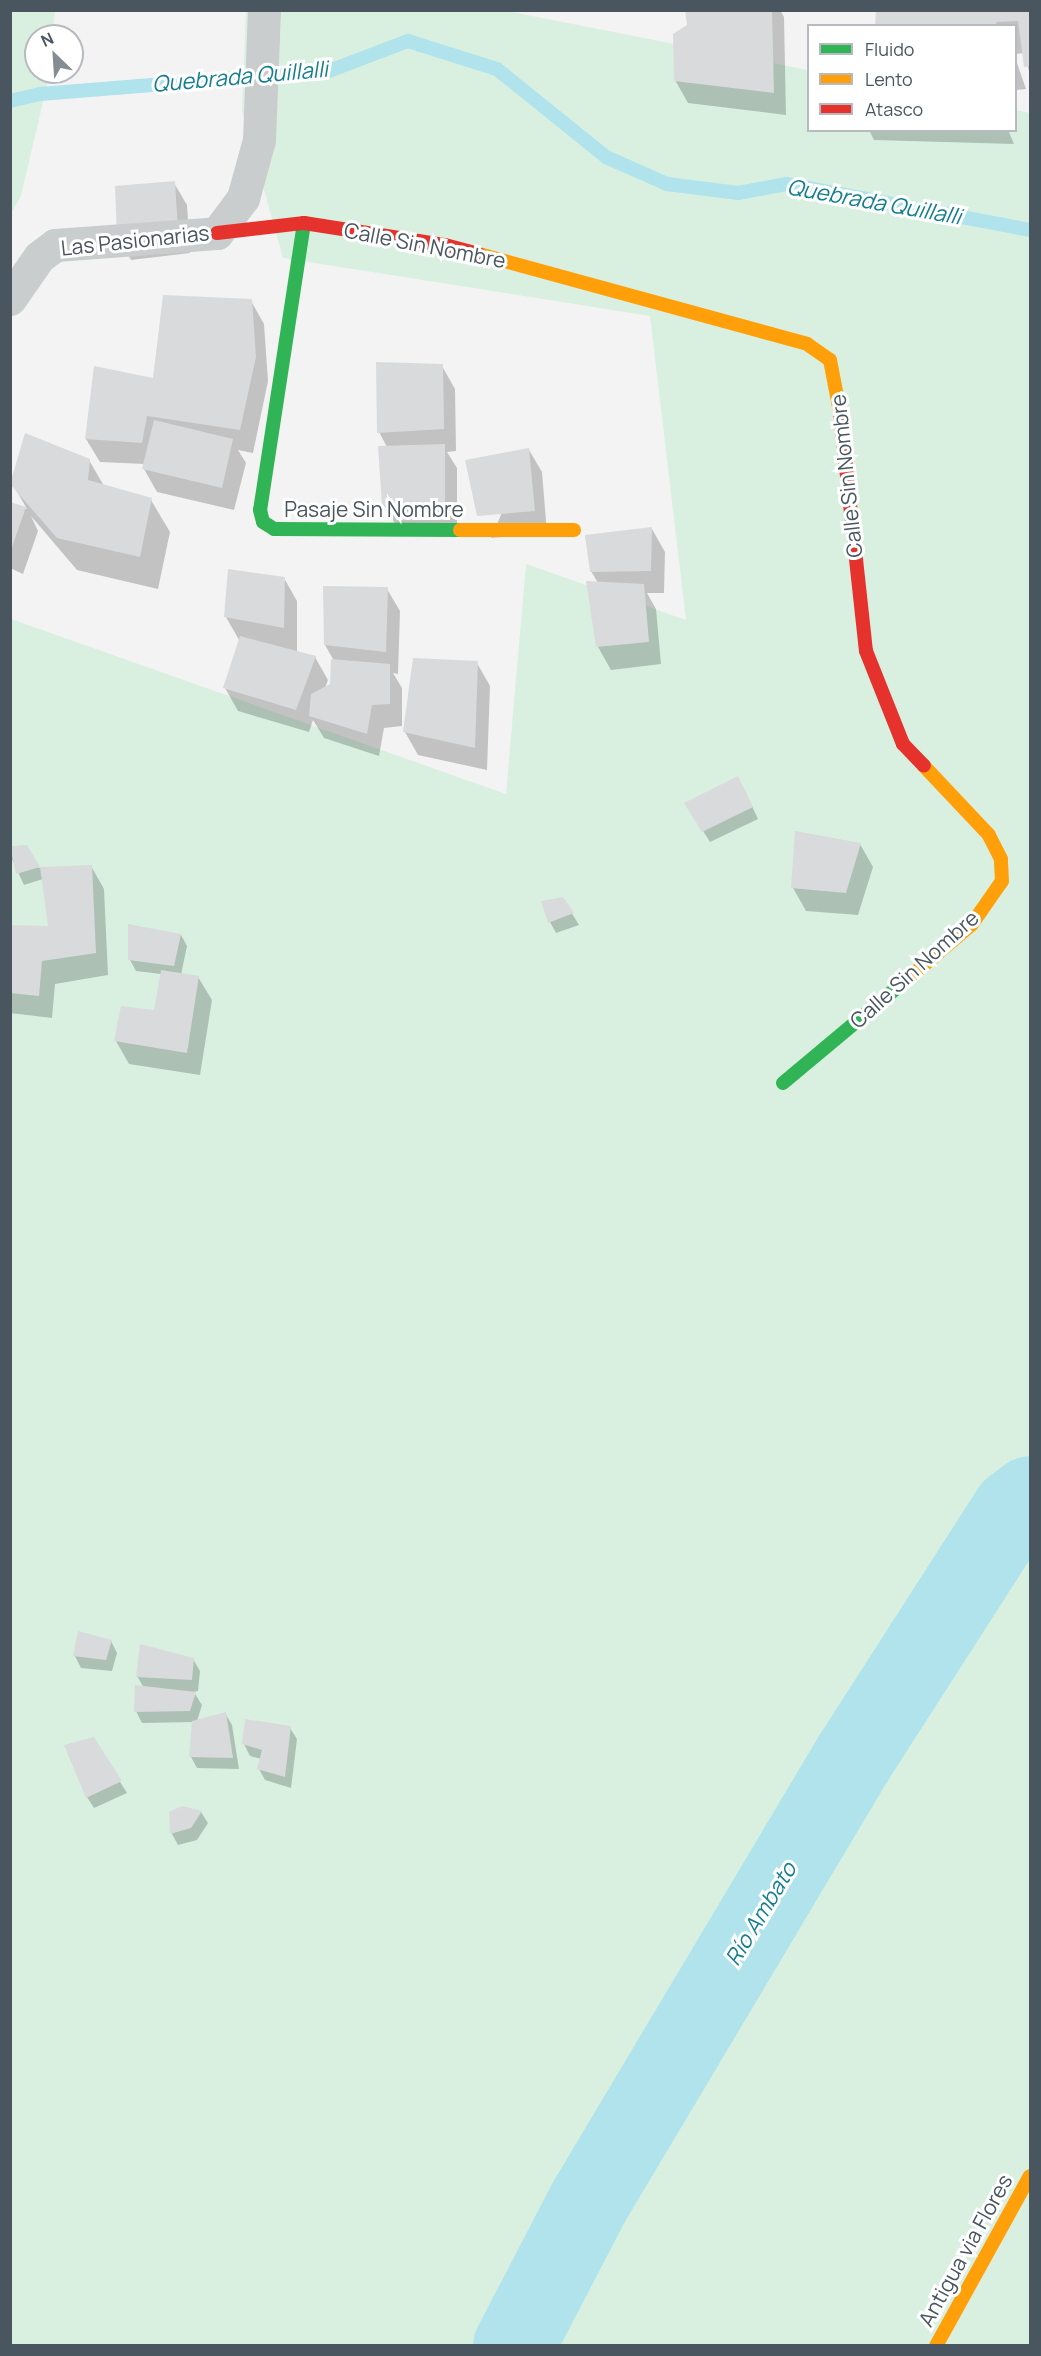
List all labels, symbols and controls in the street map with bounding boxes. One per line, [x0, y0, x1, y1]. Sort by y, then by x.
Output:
north arrow [24, 24, 84, 84]
legend [807, 24, 1017, 132]
text: N [37, 27, 57, 52]
text: Fluido [865, 37, 914, 61]
water label: Quebrada Quillalli [151, 56, 329, 98]
text: Lento [865, 67, 913, 91]
text: Atasco [865, 97, 923, 121]
water label: Quebrada Quillalli [785, 174, 963, 230]
street label: Calle Sin Nombre [342, 217, 508, 273]
street label: Las Pasionarias [60, 220, 210, 260]
street label: Calle Sin Nombre [825, 393, 867, 559]
street label: Pasaje Sin Nombre [284, 496, 464, 522]
street label: Calle Sin Nombre [845, 905, 983, 1033]
water label: Río Ambato [720, 1858, 802, 1970]
street label: Antigua via Flores [913, 2170, 1017, 2330]

